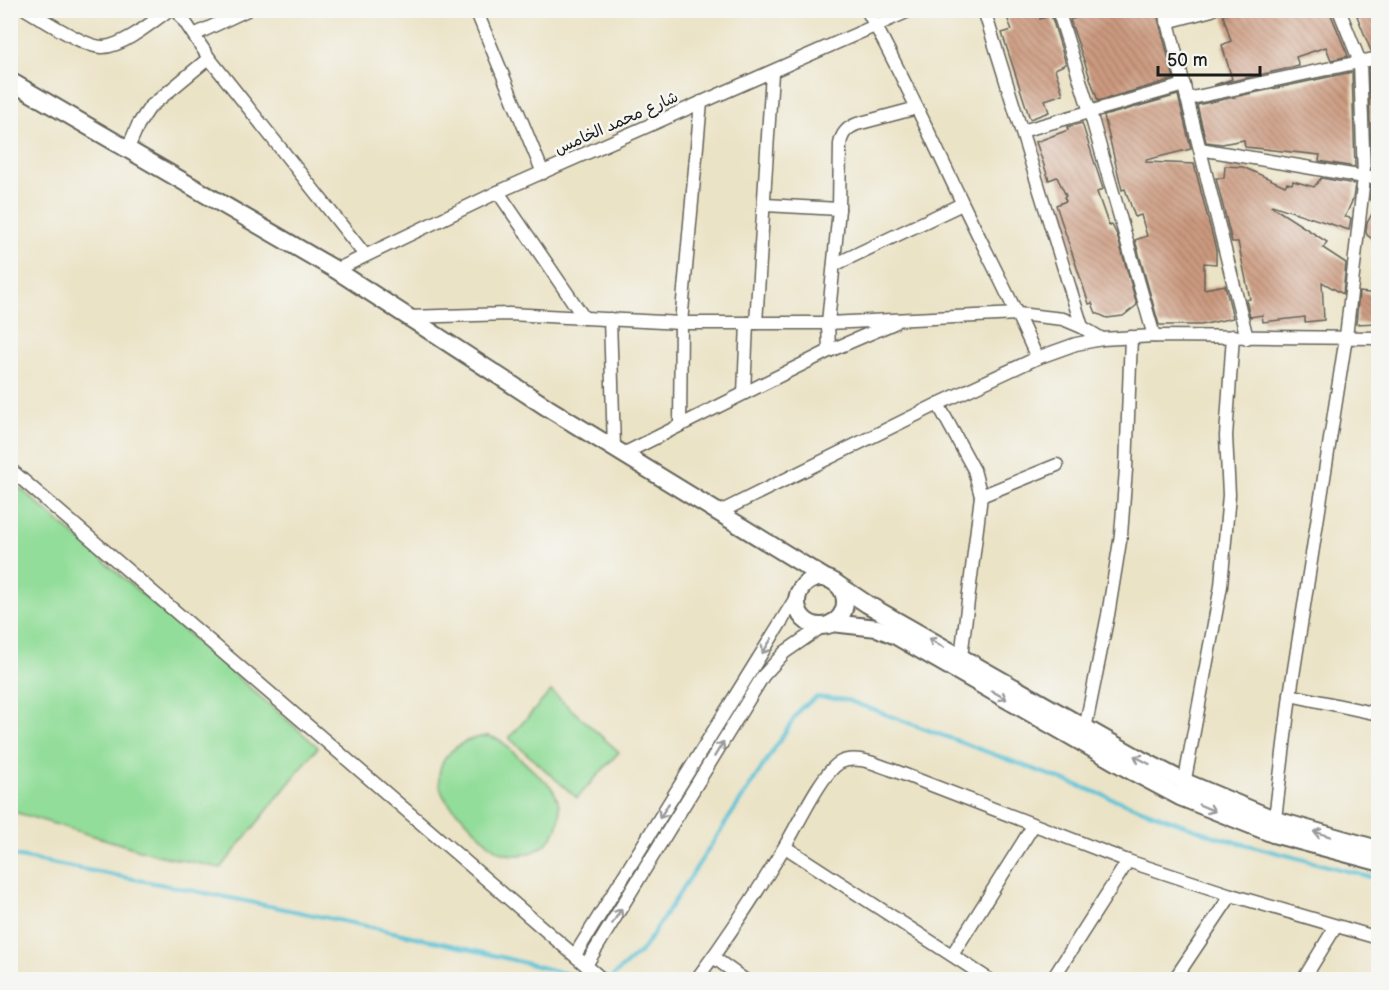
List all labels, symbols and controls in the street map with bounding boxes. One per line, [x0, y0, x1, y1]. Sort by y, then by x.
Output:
scale bar [1158, 39, 1260, 77]
text: 50 m [1167, 50, 1208, 71]
street label: شارع محمد الخامس [552, 88, 682, 160]
one-way arrow [760, 637, 772, 654]
one-way arrow [928, 637, 945, 649]
one-way arrow [990, 690, 1007, 702]
one-way arrow [713, 741, 725, 758]
one-way arrow [1134, 754, 1151, 766]
one-way arrow [657, 803, 670, 820]
one-way arrow [1197, 803, 1216, 814]
one-way arrow [1313, 828, 1332, 839]
one-way arrow [611, 907, 623, 924]

